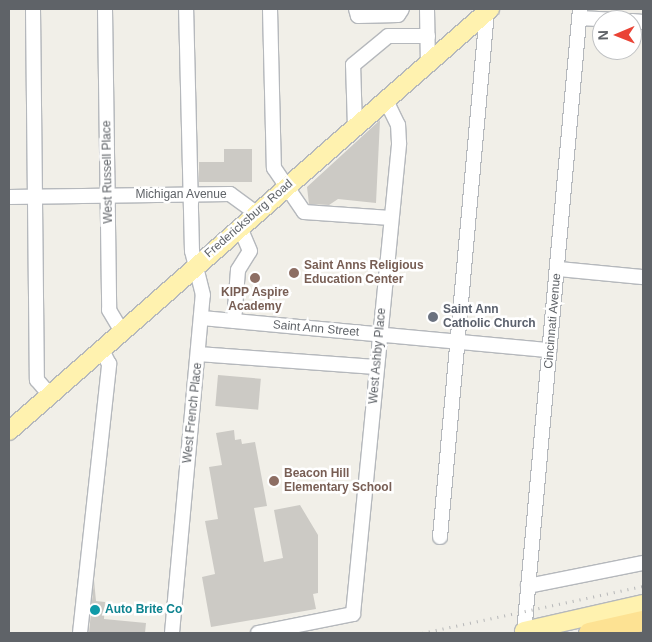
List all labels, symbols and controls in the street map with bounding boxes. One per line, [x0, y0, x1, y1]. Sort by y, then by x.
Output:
north arrow [592, 10, 642, 60]
text: N [595, 30, 611, 40]
street label: West Russell Place [100, 120, 116, 224]
street label: Fredericksburg Road [202, 177, 296, 261]
street label: Michigan Avenue [135, 188, 227, 202]
place label: Saint Anns Religious Education Center [304, 259, 424, 287]
marker: Saint Anns Religious Education Center [288, 267, 300, 279]
marker: KIPP Aspire Academy [249, 272, 261, 284]
street label: Cincinnati Avenue [542, 272, 564, 370]
place label: KIPP Aspire Academy [221, 286, 289, 314]
place label: Saint Ann Catholic Church [443, 303, 536, 331]
street label: West Ashby Place [367, 307, 389, 405]
marker: Saint Ann Catholic Church [427, 311, 439, 323]
street label: Saint Ann Street [272, 318, 360, 340]
street label: West French Place [181, 362, 205, 464]
place label: Beacon Hill Elementary School [284, 467, 392, 495]
marker: Beacon Hill Elementary School [268, 475, 280, 487]
place label: Auto Brite Co [105, 603, 182, 617]
marker: Auto Brite Co [89, 604, 101, 616]

